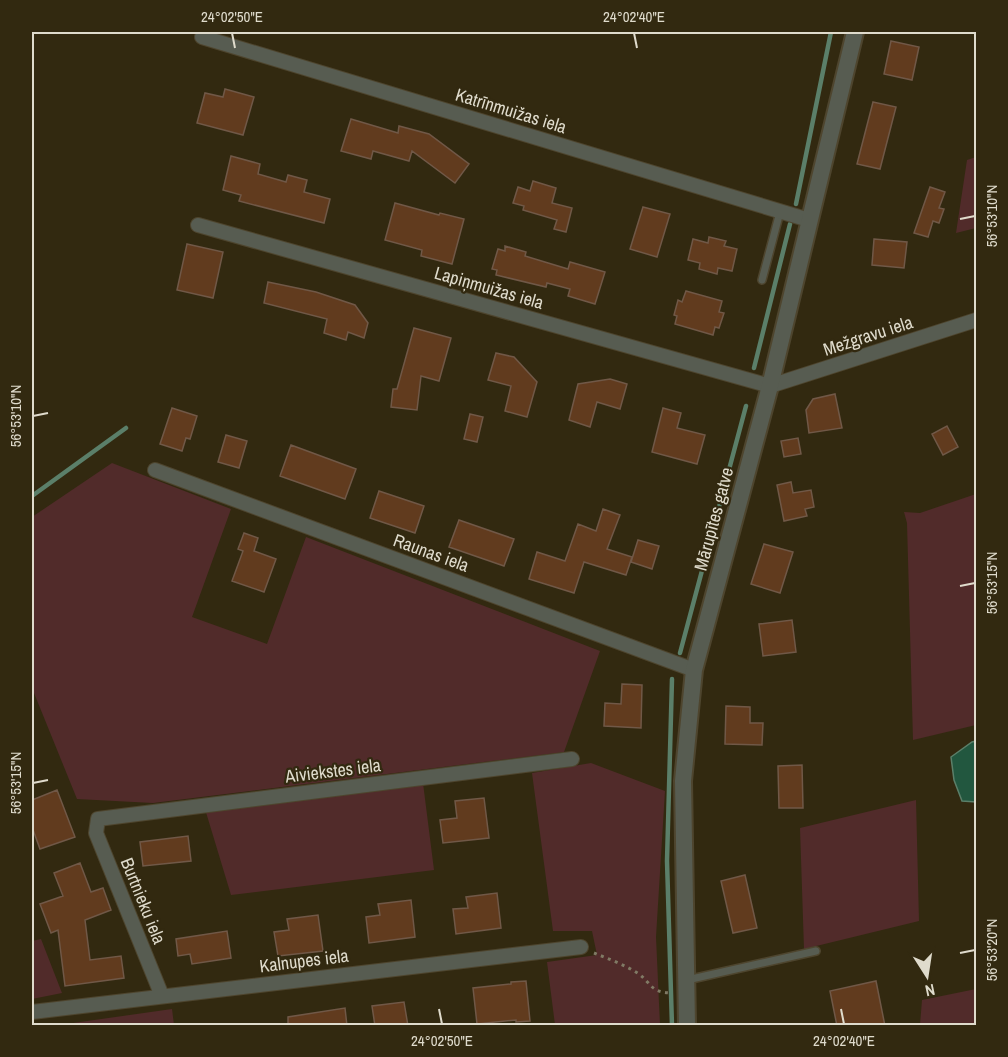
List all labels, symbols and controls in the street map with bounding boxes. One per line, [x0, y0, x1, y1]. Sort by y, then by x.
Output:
text: 24°02'50"E [201, 6, 263, 27]
text: 24°02'40"E [603, 6, 665, 27]
street label: Katrīnmuižas iela [453, 82, 570, 139]
text: 56°53'10"N [981, 185, 1002, 247]
street label: Lapiņmuižas iela [432, 260, 547, 315]
street label: Mežgravu iela [820, 309, 916, 362]
text: 56°53'10"N [5, 385, 26, 447]
street label: Mārupītes gatve [688, 465, 739, 573]
street label: Raunas iela [390, 527, 472, 578]
text: 56°53'15"N [981, 552, 1002, 614]
text: 56°53'15"N [5, 752, 26, 814]
street label: Aiviekstes iela [283, 752, 382, 789]
street label: Burtnieku iela [115, 854, 172, 948]
text: 56°53'20"N [981, 919, 1002, 981]
street label: Kalnupes iela [258, 943, 350, 978]
north arrow [897, 946, 957, 1006]
text: N [923, 979, 937, 1002]
text: 24°02'50"E [411, 1030, 473, 1051]
text: 24°02'40"E [813, 1030, 875, 1051]

